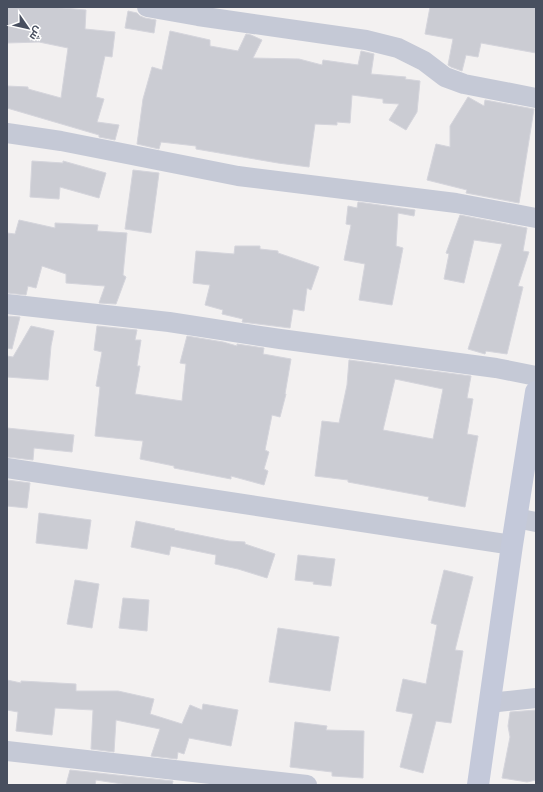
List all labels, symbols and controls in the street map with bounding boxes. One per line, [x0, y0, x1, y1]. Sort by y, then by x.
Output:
north arrow [8, 8, 48, 48]
text: ش [27, 24, 47, 44]

